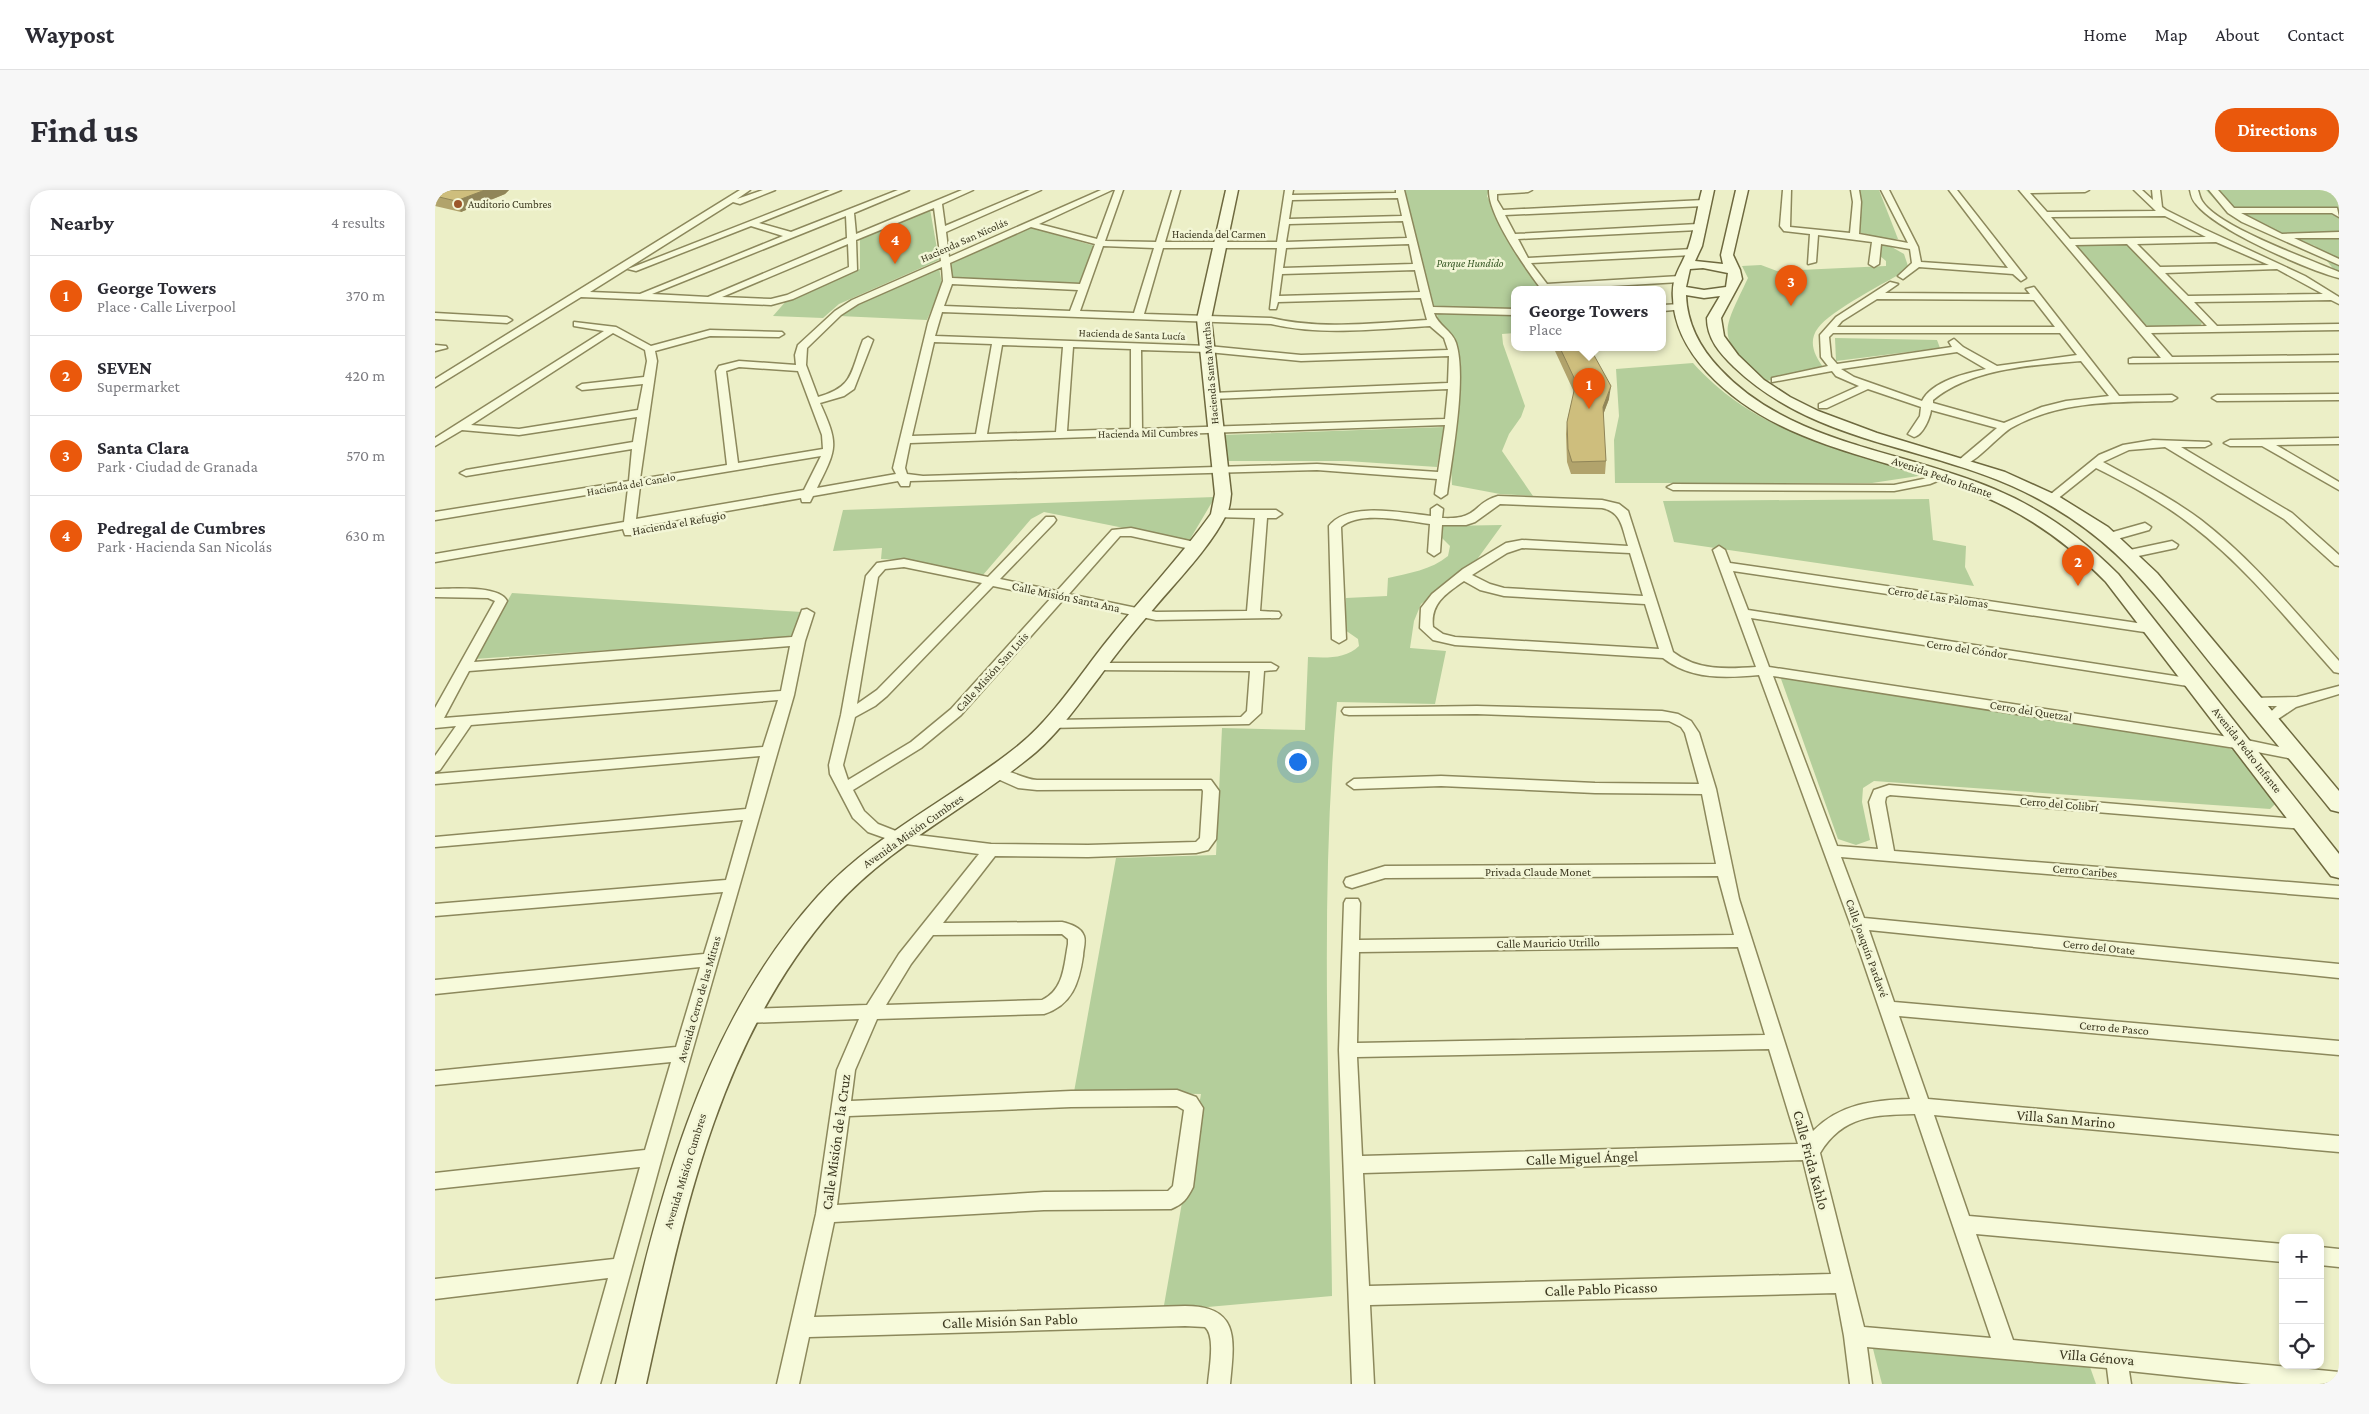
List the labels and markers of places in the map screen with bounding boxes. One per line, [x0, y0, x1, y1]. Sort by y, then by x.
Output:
marker: Auditorio Cumbres [452, 198, 464, 210]
place label: Auditorio Cumbres [468, 198, 552, 210]
pin: 4 [879, 223, 911, 264]
pin: 3 [1775, 265, 1807, 306]
pin: 1 [1573, 368, 1605, 409]
pin: 2 [2062, 545, 2094, 586]

